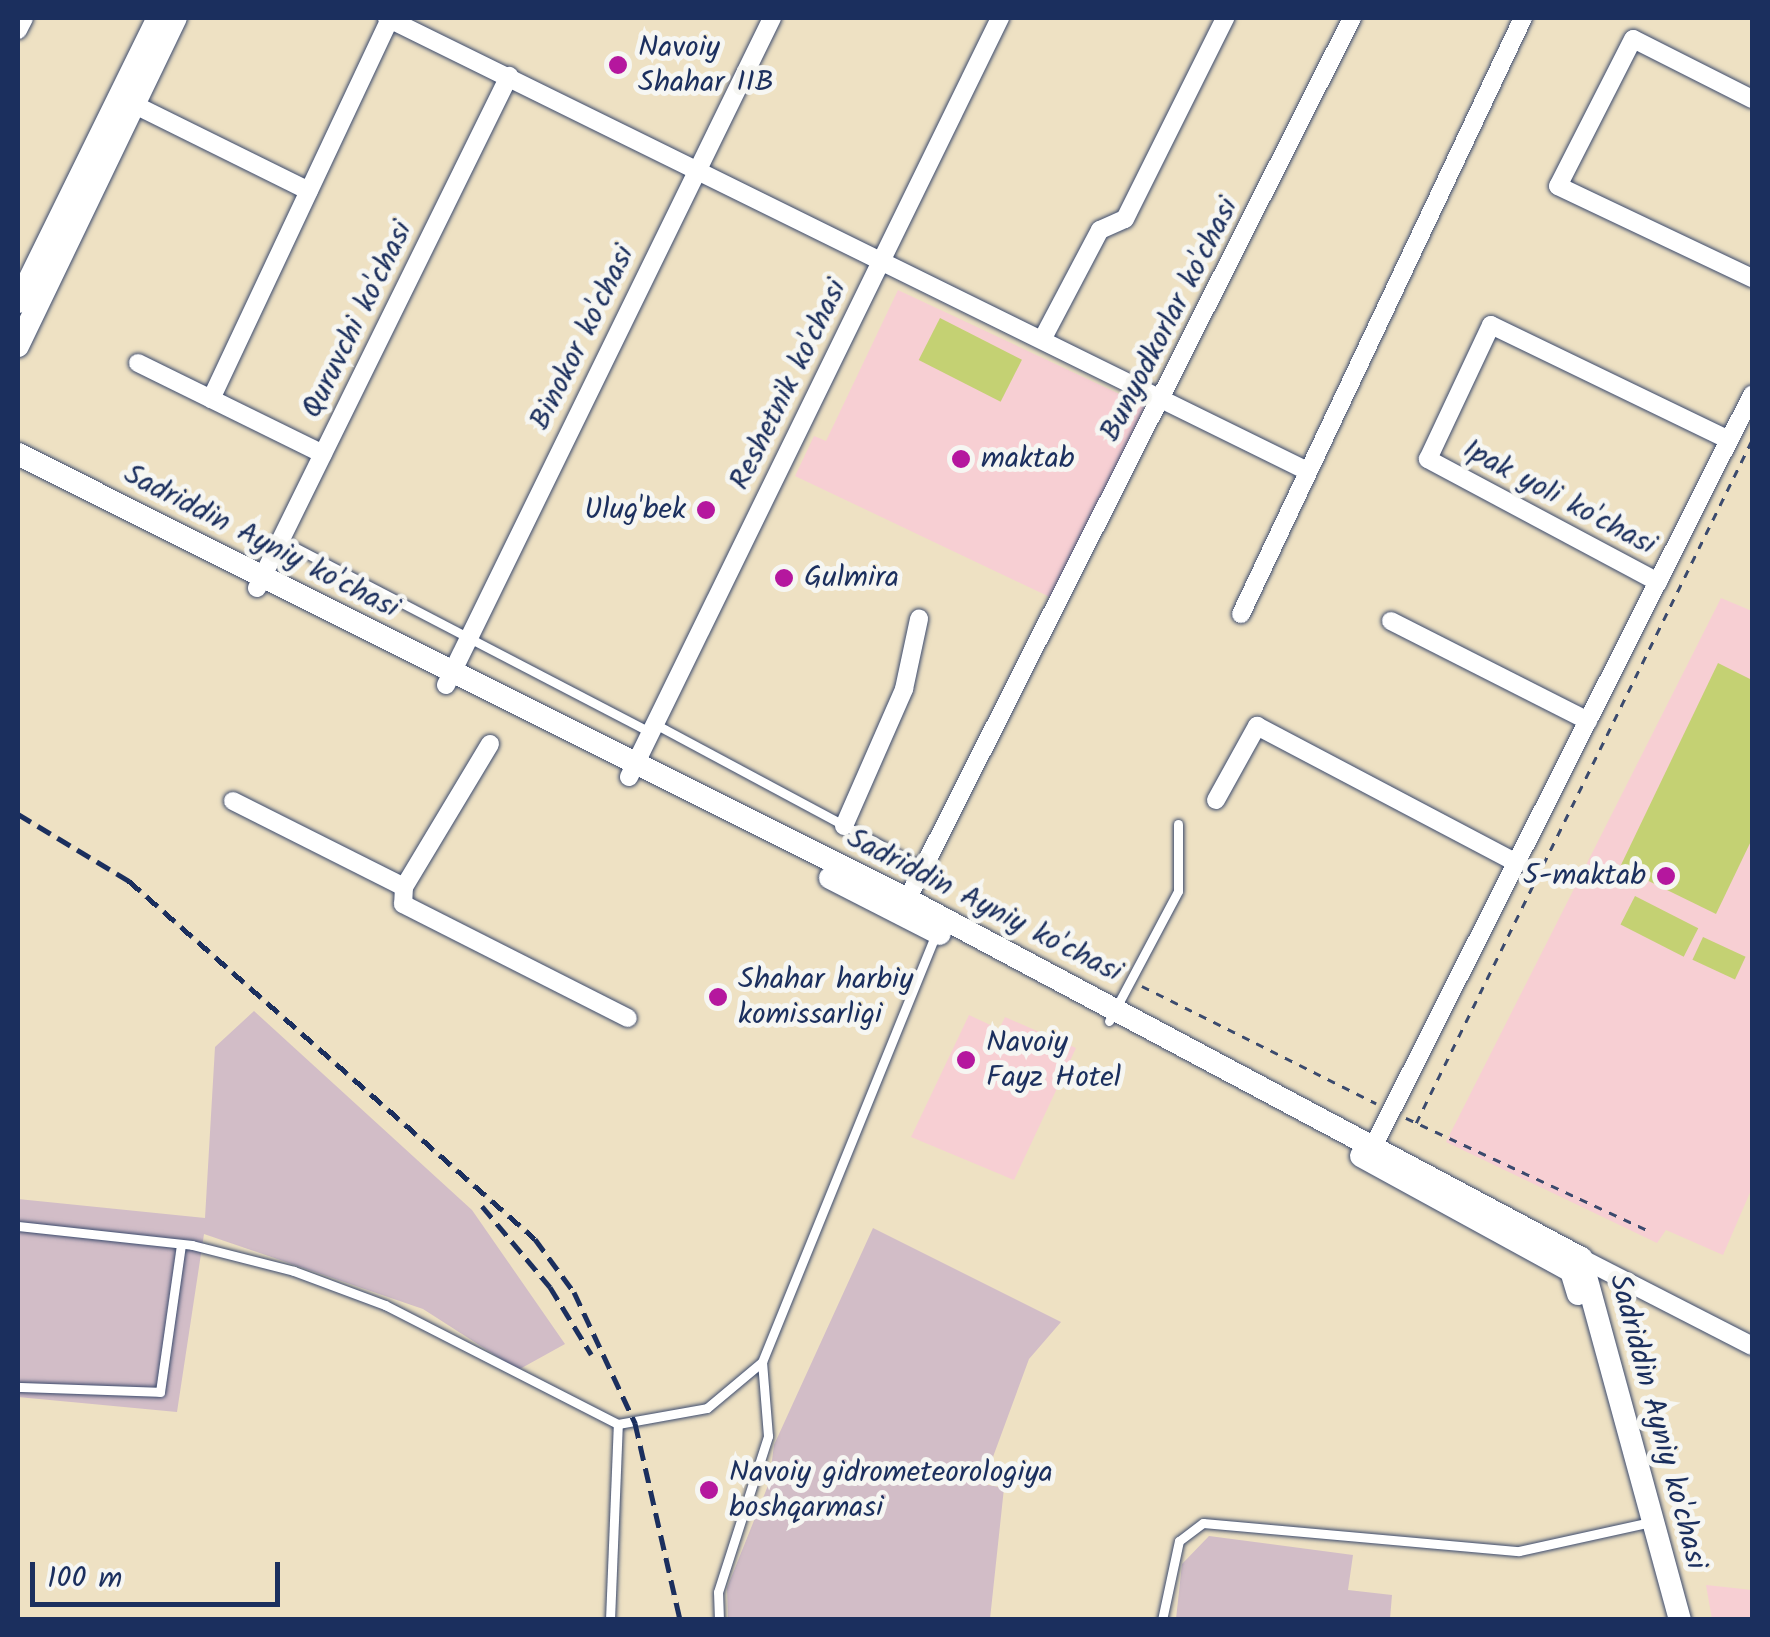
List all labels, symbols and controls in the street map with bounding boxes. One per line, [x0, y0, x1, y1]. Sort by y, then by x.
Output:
place label: Navoiy Shahar IIB [638, 30, 774, 100]
marker: Navoiy Shahar IIB [607, 54, 629, 76]
street label: Bunyodkorlar ko'chasi [1093, 192, 1247, 448]
street label: Quruvchi ko'chasi [295, 216, 421, 424]
street label: Binokor ko'chasi [523, 240, 643, 436]
street label: Reshetnik ko'chasi [722, 274, 856, 496]
street label: Ipak yoli ko'chasi [1456, 432, 1662, 564]
place label: maktab [981, 441, 1074, 477]
marker: maktab [950, 448, 972, 470]
street label: Sadriddin Ayniy ko'chasi [117, 457, 405, 627]
place label: Ulug'bek [584, 492, 686, 528]
marker: Ulug'bek [695, 499, 717, 521]
place label: Gulmira [804, 560, 899, 596]
marker: Gulmira [773, 567, 795, 589]
street label: Sadriddin Ayniy ko'chasi [840, 821, 1128, 991]
place label: 5-maktab [1523, 858, 1646, 894]
marker: 5-maktab [1655, 865, 1677, 887]
place label: Shahar harbiy komissarligi [738, 962, 913, 1032]
marker: Shahar harbiy komissarligi [707, 986, 729, 1008]
place label: Navoiy Fayz Hotel [986, 1025, 1121, 1096]
marker: Navoiy Fayz Hotel [955, 1049, 977, 1071]
street label: Sadriddin Ayniy ko'chasi [1600, 1270, 1714, 1574]
place label: Navoiy gidrometeorologiya boshqarmasi [729, 1455, 1053, 1526]
marker: Navoiy gidrometeorologiya boshqarmasi [698, 1479, 720, 1501]
scale bar [35, 1542, 285, 1604]
text: 100 m [47, 1555, 122, 1603]

